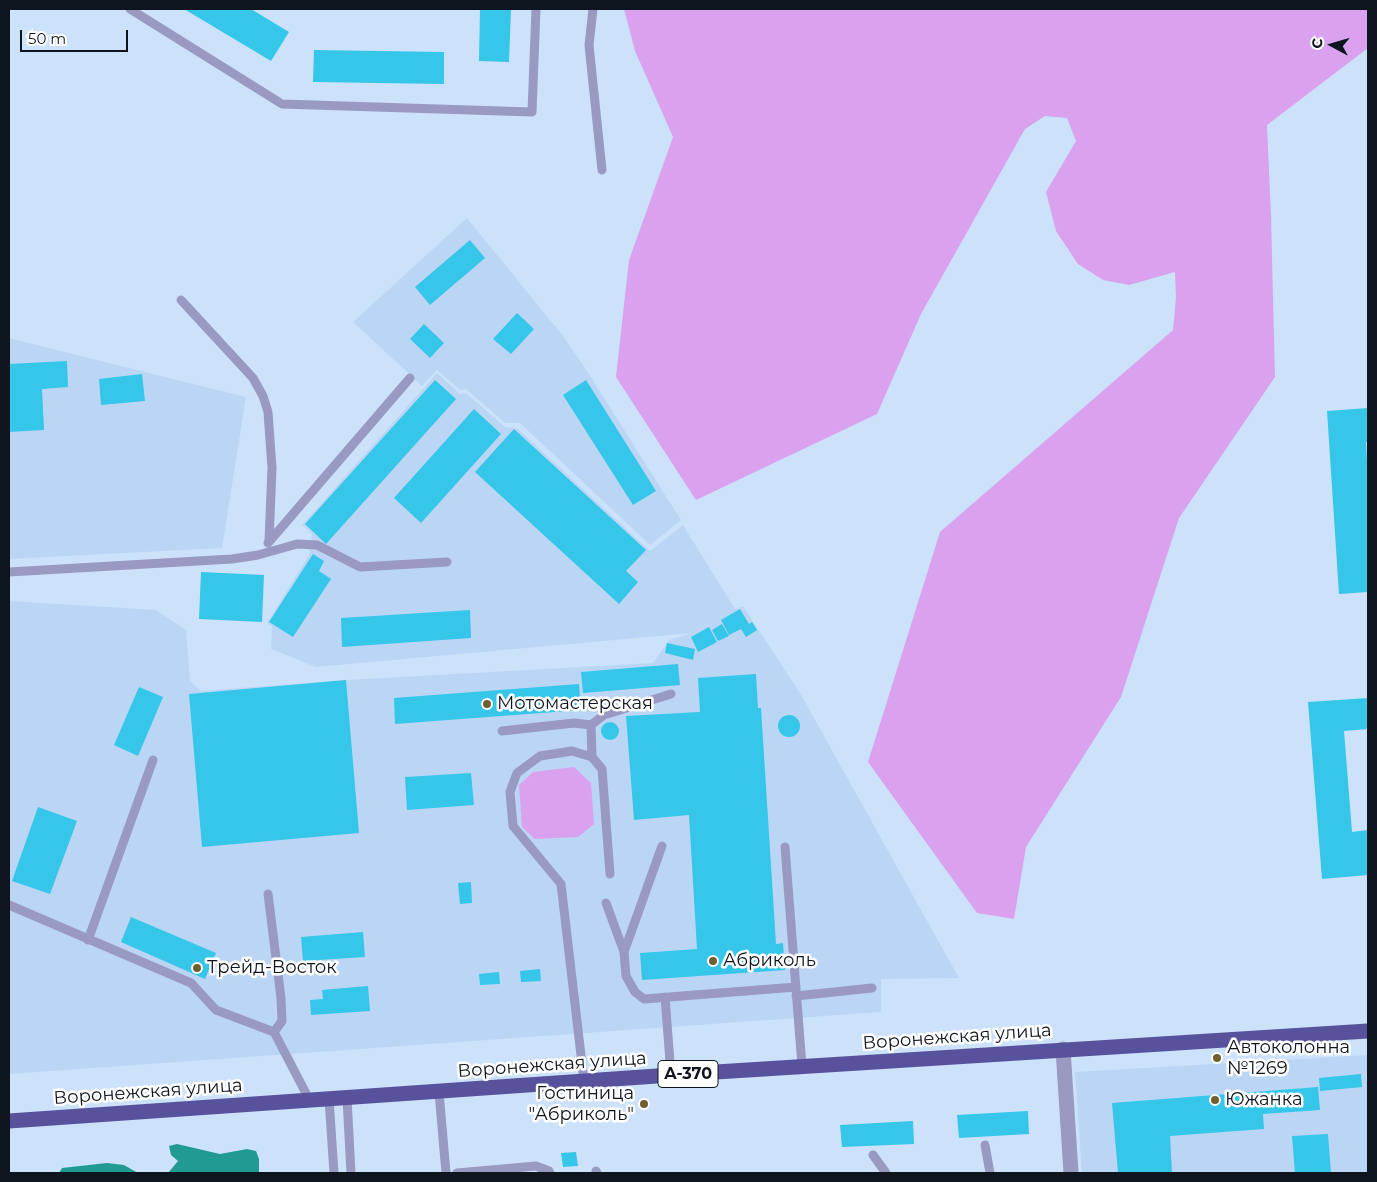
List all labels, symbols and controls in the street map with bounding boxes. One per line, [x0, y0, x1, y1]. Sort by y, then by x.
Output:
scale bar [22, 20, 130, 52]
north arrow [1307, 20, 1357, 70]
text: 50 m [28, 29, 66, 48]
text: С [1308, 37, 1327, 49]
place label: Мотомастерская [497, 693, 653, 715]
marker: Мотомастерская [481, 698, 493, 710]
place label: Абриколь [723, 950, 816, 972]
marker: Абриколь [707, 955, 719, 967]
place label: Трейд-Восток [207, 957, 337, 979]
marker: Трейд-Восток [191, 962, 203, 974]
street label: Воронежская улица [862, 1020, 1052, 1054]
place label: Автоколонна №1269 [1227, 1037, 1350, 1080]
street label: Воронежская улица [457, 1048, 647, 1082]
marker: Автоколонна №1269 [1211, 1052, 1223, 1064]
road number: А-370 [658, 1060, 718, 1088]
street label: Воронежская улица [53, 1075, 243, 1109]
place label: Гостиница "Абриколь" [528, 1083, 634, 1126]
place label: Южанка [1225, 1089, 1303, 1111]
marker: Южанка [1209, 1094, 1221, 1106]
marker: Гостиница "Абриколь" [638, 1098, 650, 1110]

